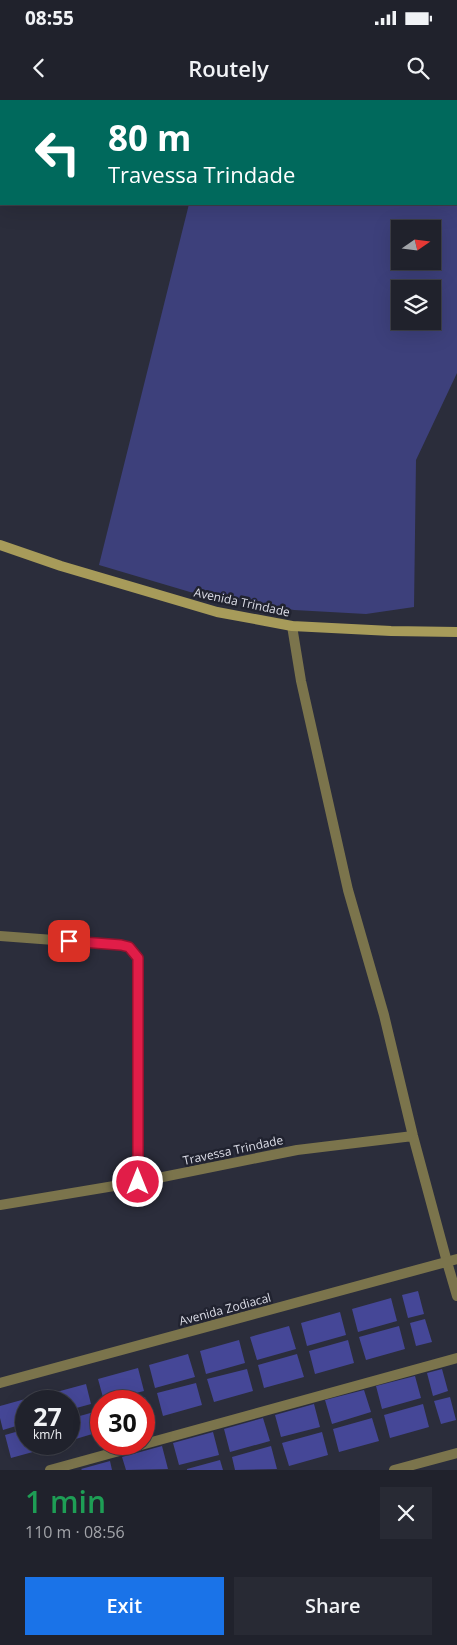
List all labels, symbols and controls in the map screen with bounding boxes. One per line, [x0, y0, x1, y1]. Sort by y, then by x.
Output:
text: 08:55 [25, 5, 74, 31]
text: Routely [188, 53, 269, 83]
icon: back [25, 54, 53, 82]
icon: search [404, 54, 432, 82]
text: 80 m [108, 114, 191, 161]
icon: left [25, 120, 90, 185]
text: Travessa Trindade [108, 159, 295, 189]
north arrow [391, 220, 441, 270]
map controls [391, 220, 441, 330]
button: layers [391, 280, 441, 330]
street label: Avenida Trindade [192, 584, 292, 621]
pin [48, 920, 90, 962]
icon: arrive [55, 927, 83, 955]
street label: Travessa Trindade [181, 1131, 285, 1169]
position arrow [111, 1155, 163, 1207]
street label: Avenida Zodiacal [177, 1289, 273, 1329]
speed limit sign: 30 [90, 1390, 155, 1455]
text: 27 [33, 1399, 62, 1433]
text: km/h [33, 1426, 62, 1443]
text: 1 min [25, 1481, 106, 1522]
button: close [380, 1487, 432, 1539]
text: 110 m · 08:56 [25, 1521, 125, 1543]
button: Exit [25, 1577, 224, 1635]
button: Share [234, 1577, 432, 1635]

